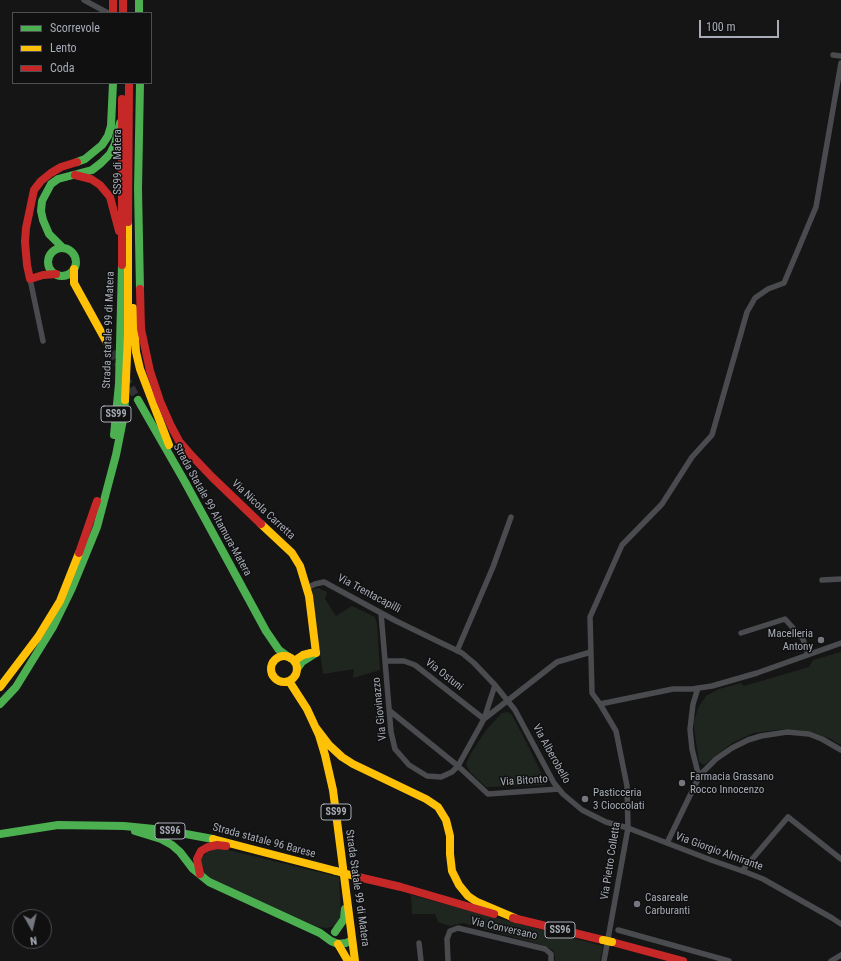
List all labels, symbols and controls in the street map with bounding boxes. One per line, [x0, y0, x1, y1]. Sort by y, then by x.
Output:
legend [12, 12, 152, 84]
scale bar [701, 12, 781, 38]
text: 100 m [706, 20, 736, 34]
text: Scorrevole [50, 21, 100, 35]
text: Lento [50, 41, 77, 55]
text: Coda [50, 61, 75, 75]
street label: SS99 di Matera [111, 129, 125, 195]
street label: Strada statale 99 di Matera [100, 271, 118, 389]
road number: SS99 [101, 406, 131, 422]
street label: Strada Statale 99 Altamura-Matera [170, 441, 254, 579]
street label: Via Nicola Carretta [229, 477, 297, 543]
street label: Via Trentacapilli [335, 572, 403, 616]
place label: Macelleria Antony [768, 627, 813, 653]
marker: Macelleria Antony [816, 635, 826, 645]
street label: Via Ostuni [422, 656, 466, 694]
street label: Via Giovinazzo [370, 677, 390, 741]
street label: Via Alberobello [529, 722, 573, 786]
place label: Farmacia Grassano Rocco Innocenzo [690, 770, 774, 796]
street label: Via Bitonto [500, 773, 548, 789]
marker: Farmacia Grassano Rocco Innocenzo [677, 778, 687, 788]
place label: Pasticceria 3 Cioccolati [593, 786, 644, 812]
marker: Pasticceria 3 Cioccolati [580, 794, 590, 804]
road number: SS99 [321, 804, 351, 820]
street label: Strada statale 96 Barese [211, 821, 317, 861]
street label: Via Pietro Colletta [598, 821, 624, 901]
road number: SS96 [155, 823, 185, 839]
street label: Strada Statale 99 di Matera [342, 829, 372, 947]
street label: Via Giorgio Almirante [673, 830, 765, 874]
place label: Casareale Carburanti [645, 891, 690, 917]
marker: Casareale Carburanti [632, 899, 642, 909]
north arrow [12, 909, 52, 949]
street label: Via Conversano [469, 915, 539, 943]
road number: SS96 [545, 922, 575, 938]
text: N [29, 933, 38, 947]

